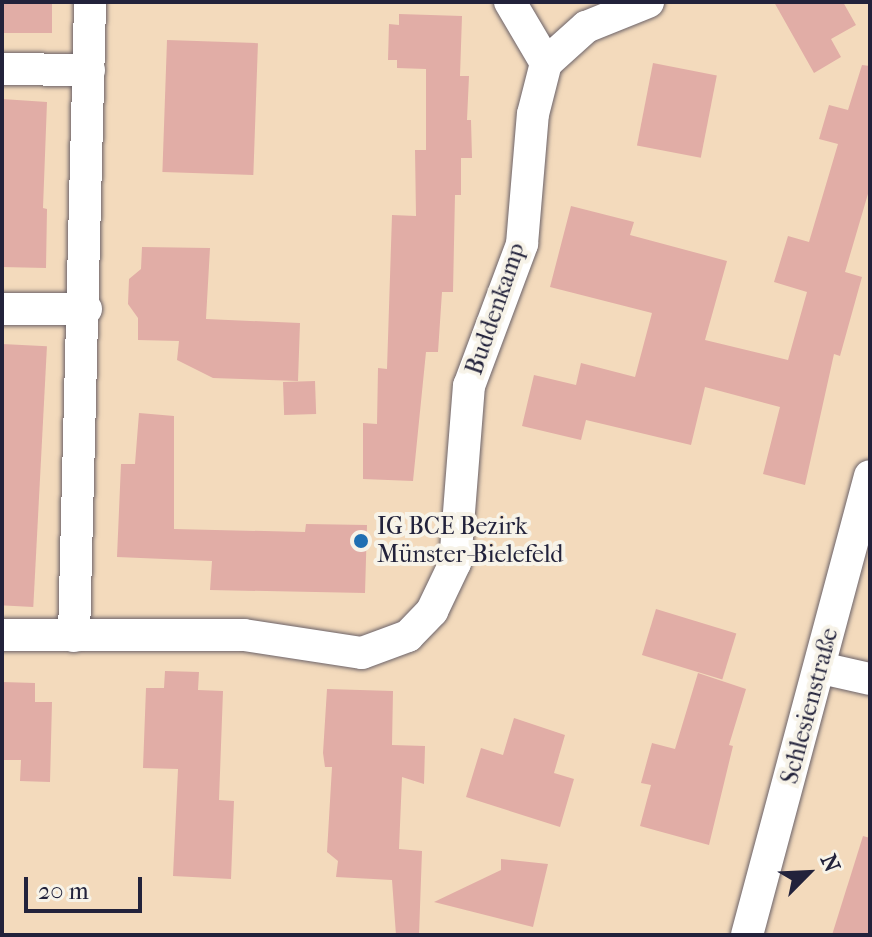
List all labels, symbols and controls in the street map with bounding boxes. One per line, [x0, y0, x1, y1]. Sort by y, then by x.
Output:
street label: Buddenkamp [460, 239, 532, 379]
place label: IG BCE Bezirk Münster-Bielefeld [377, 513, 563, 569]
marker: IG BCE Bezirk Münster-Bielefeld [352, 532, 370, 550]
street label: Schlesienstraße [775, 625, 845, 787]
north arrow [768, 833, 848, 913]
text: N [815, 850, 845, 876]
scale bar [28, 861, 146, 911]
text: 20 m [38, 877, 89, 905]

